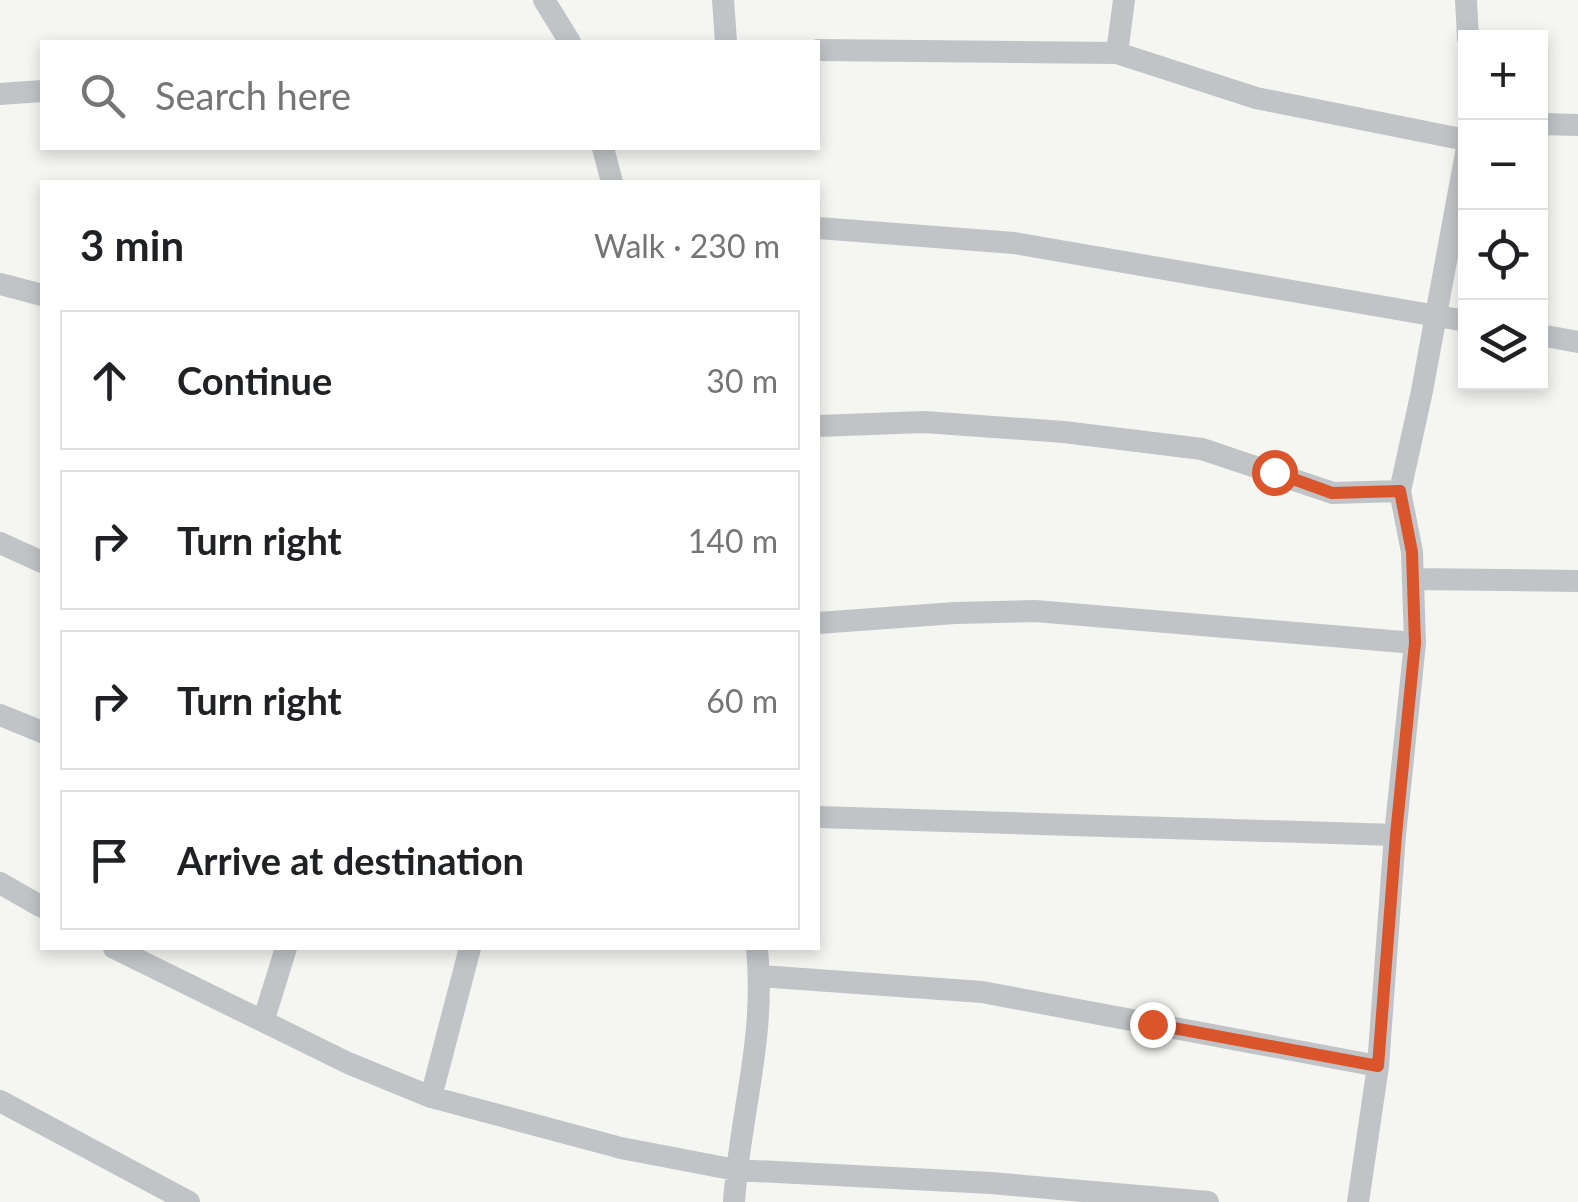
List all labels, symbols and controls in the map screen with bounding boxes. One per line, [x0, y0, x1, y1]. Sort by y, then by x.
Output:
map controls [1458, 30, 1548, 390]
button: + [1458, 30, 1548, 120]
search box [40, 40, 820, 150]
icon: search [75, 68, 130, 123]
text: Search here [155, 72, 351, 118]
button: − [1458, 120, 1548, 210]
button: locate [1458, 210, 1548, 300]
text: 3 min [80, 220, 184, 270]
text: Walk · 230 m [594, 226, 780, 265]
button: layers [1458, 300, 1548, 390]
icon: ahead [82, 353, 137, 408]
text: Continue [177, 357, 332, 403]
text: 30 m [706, 361, 778, 400]
route start [1252, 450, 1298, 496]
icon: right [82, 513, 137, 568]
text: Turn right [177, 517, 342, 563]
text: 140 m [688, 521, 778, 560]
icon: right [82, 673, 137, 728]
text: Turn right [177, 677, 342, 723]
text: 60 m [706, 681, 778, 720]
icon: arrive [82, 833, 137, 888]
text: Arrive at destination [177, 837, 524, 883]
route end [1130, 1002, 1176, 1048]

